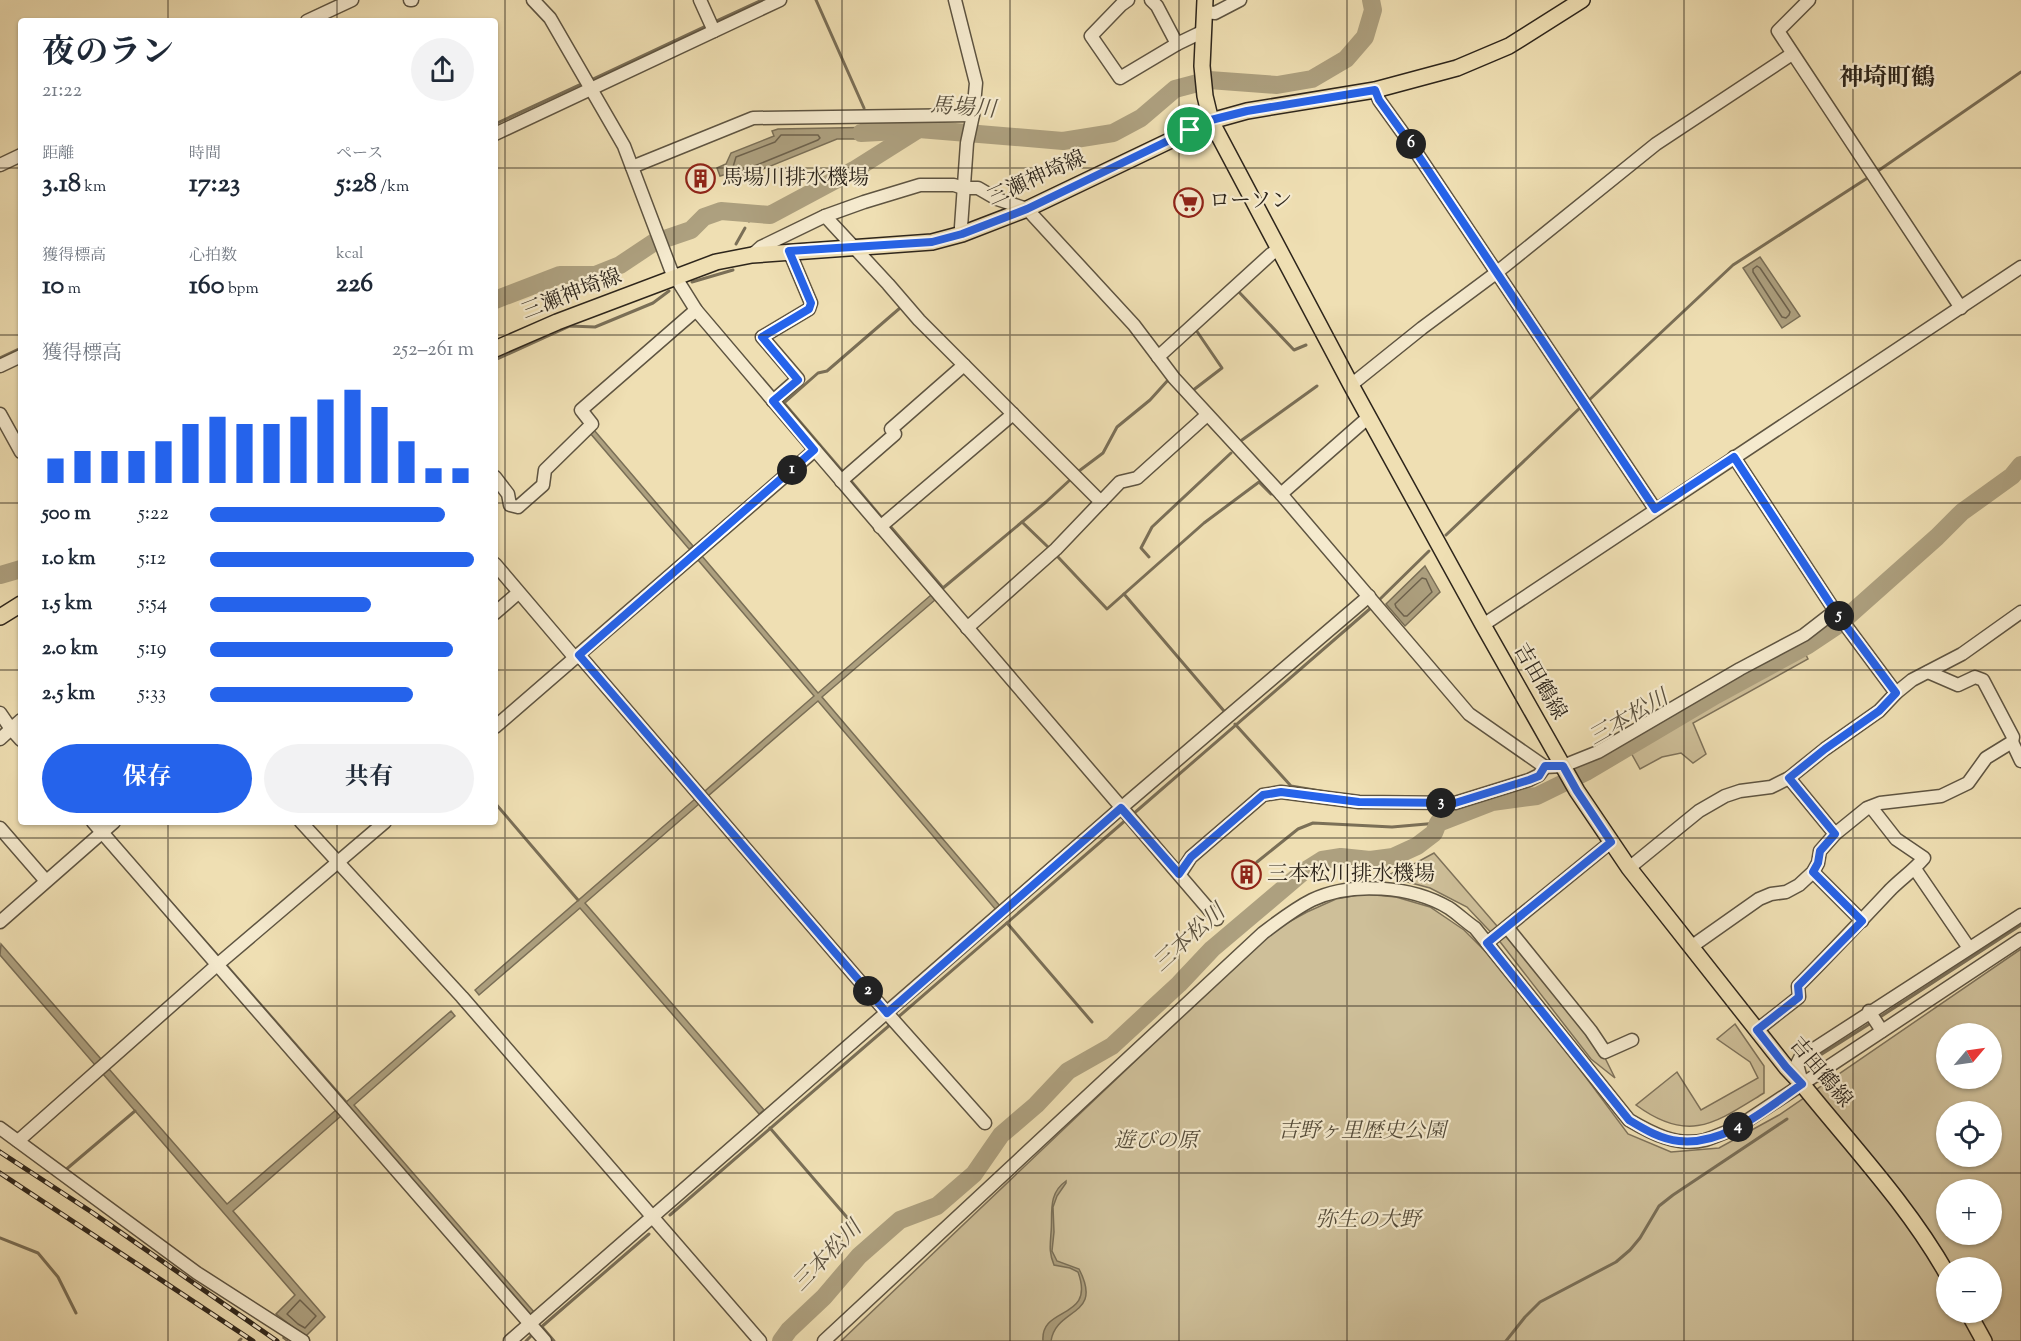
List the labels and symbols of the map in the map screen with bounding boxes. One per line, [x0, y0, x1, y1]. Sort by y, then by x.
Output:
district label: 神埼町鶴 [1839, 62, 1935, 96]
water label: 馬場川 [929, 91, 999, 127]
pin [1164, 104, 1215, 155]
pin: 6 [1396, 129, 1426, 159]
street label: 三瀬神埼線 [983, 144, 1091, 214]
building icon: 馬場川排水機場 [685, 163, 717, 195]
place label: 馬場川排水機場 [722, 164, 869, 194]
supermarket icon: ローソン [1172, 186, 1204, 218]
place label: ローソン [1209, 187, 1292, 217]
street label: 三瀬神埼線 [518, 262, 626, 328]
pin: 1 [777, 455, 807, 485]
pin: 5 [1824, 601, 1854, 631]
street label: 吉田鶴線 [1505, 638, 1573, 726]
water label: 三本松川 [1583, 682, 1677, 755]
pin: 3 [1426, 788, 1456, 818]
building icon: 三本松川排水機場 [1230, 859, 1262, 891]
place label: 三本松川排水機場 [1267, 860, 1435, 890]
water label: 三本松川 [1147, 896, 1235, 980]
pin: 2 [853, 976, 883, 1006]
north arrow [1936, 1023, 2002, 1089]
street label: 吉田鶴線 [1782, 1031, 1858, 1115]
pin: 4 [1723, 1112, 1753, 1142]
park label: 吉野ヶ里歴史公園 [1278, 1117, 1449, 1147]
park label: 遊びの原 [1114, 1127, 1201, 1157]
park label: 弥生の大野 [1316, 1206, 1423, 1236]
water label: 三本松川 [786, 1213, 871, 1300]

